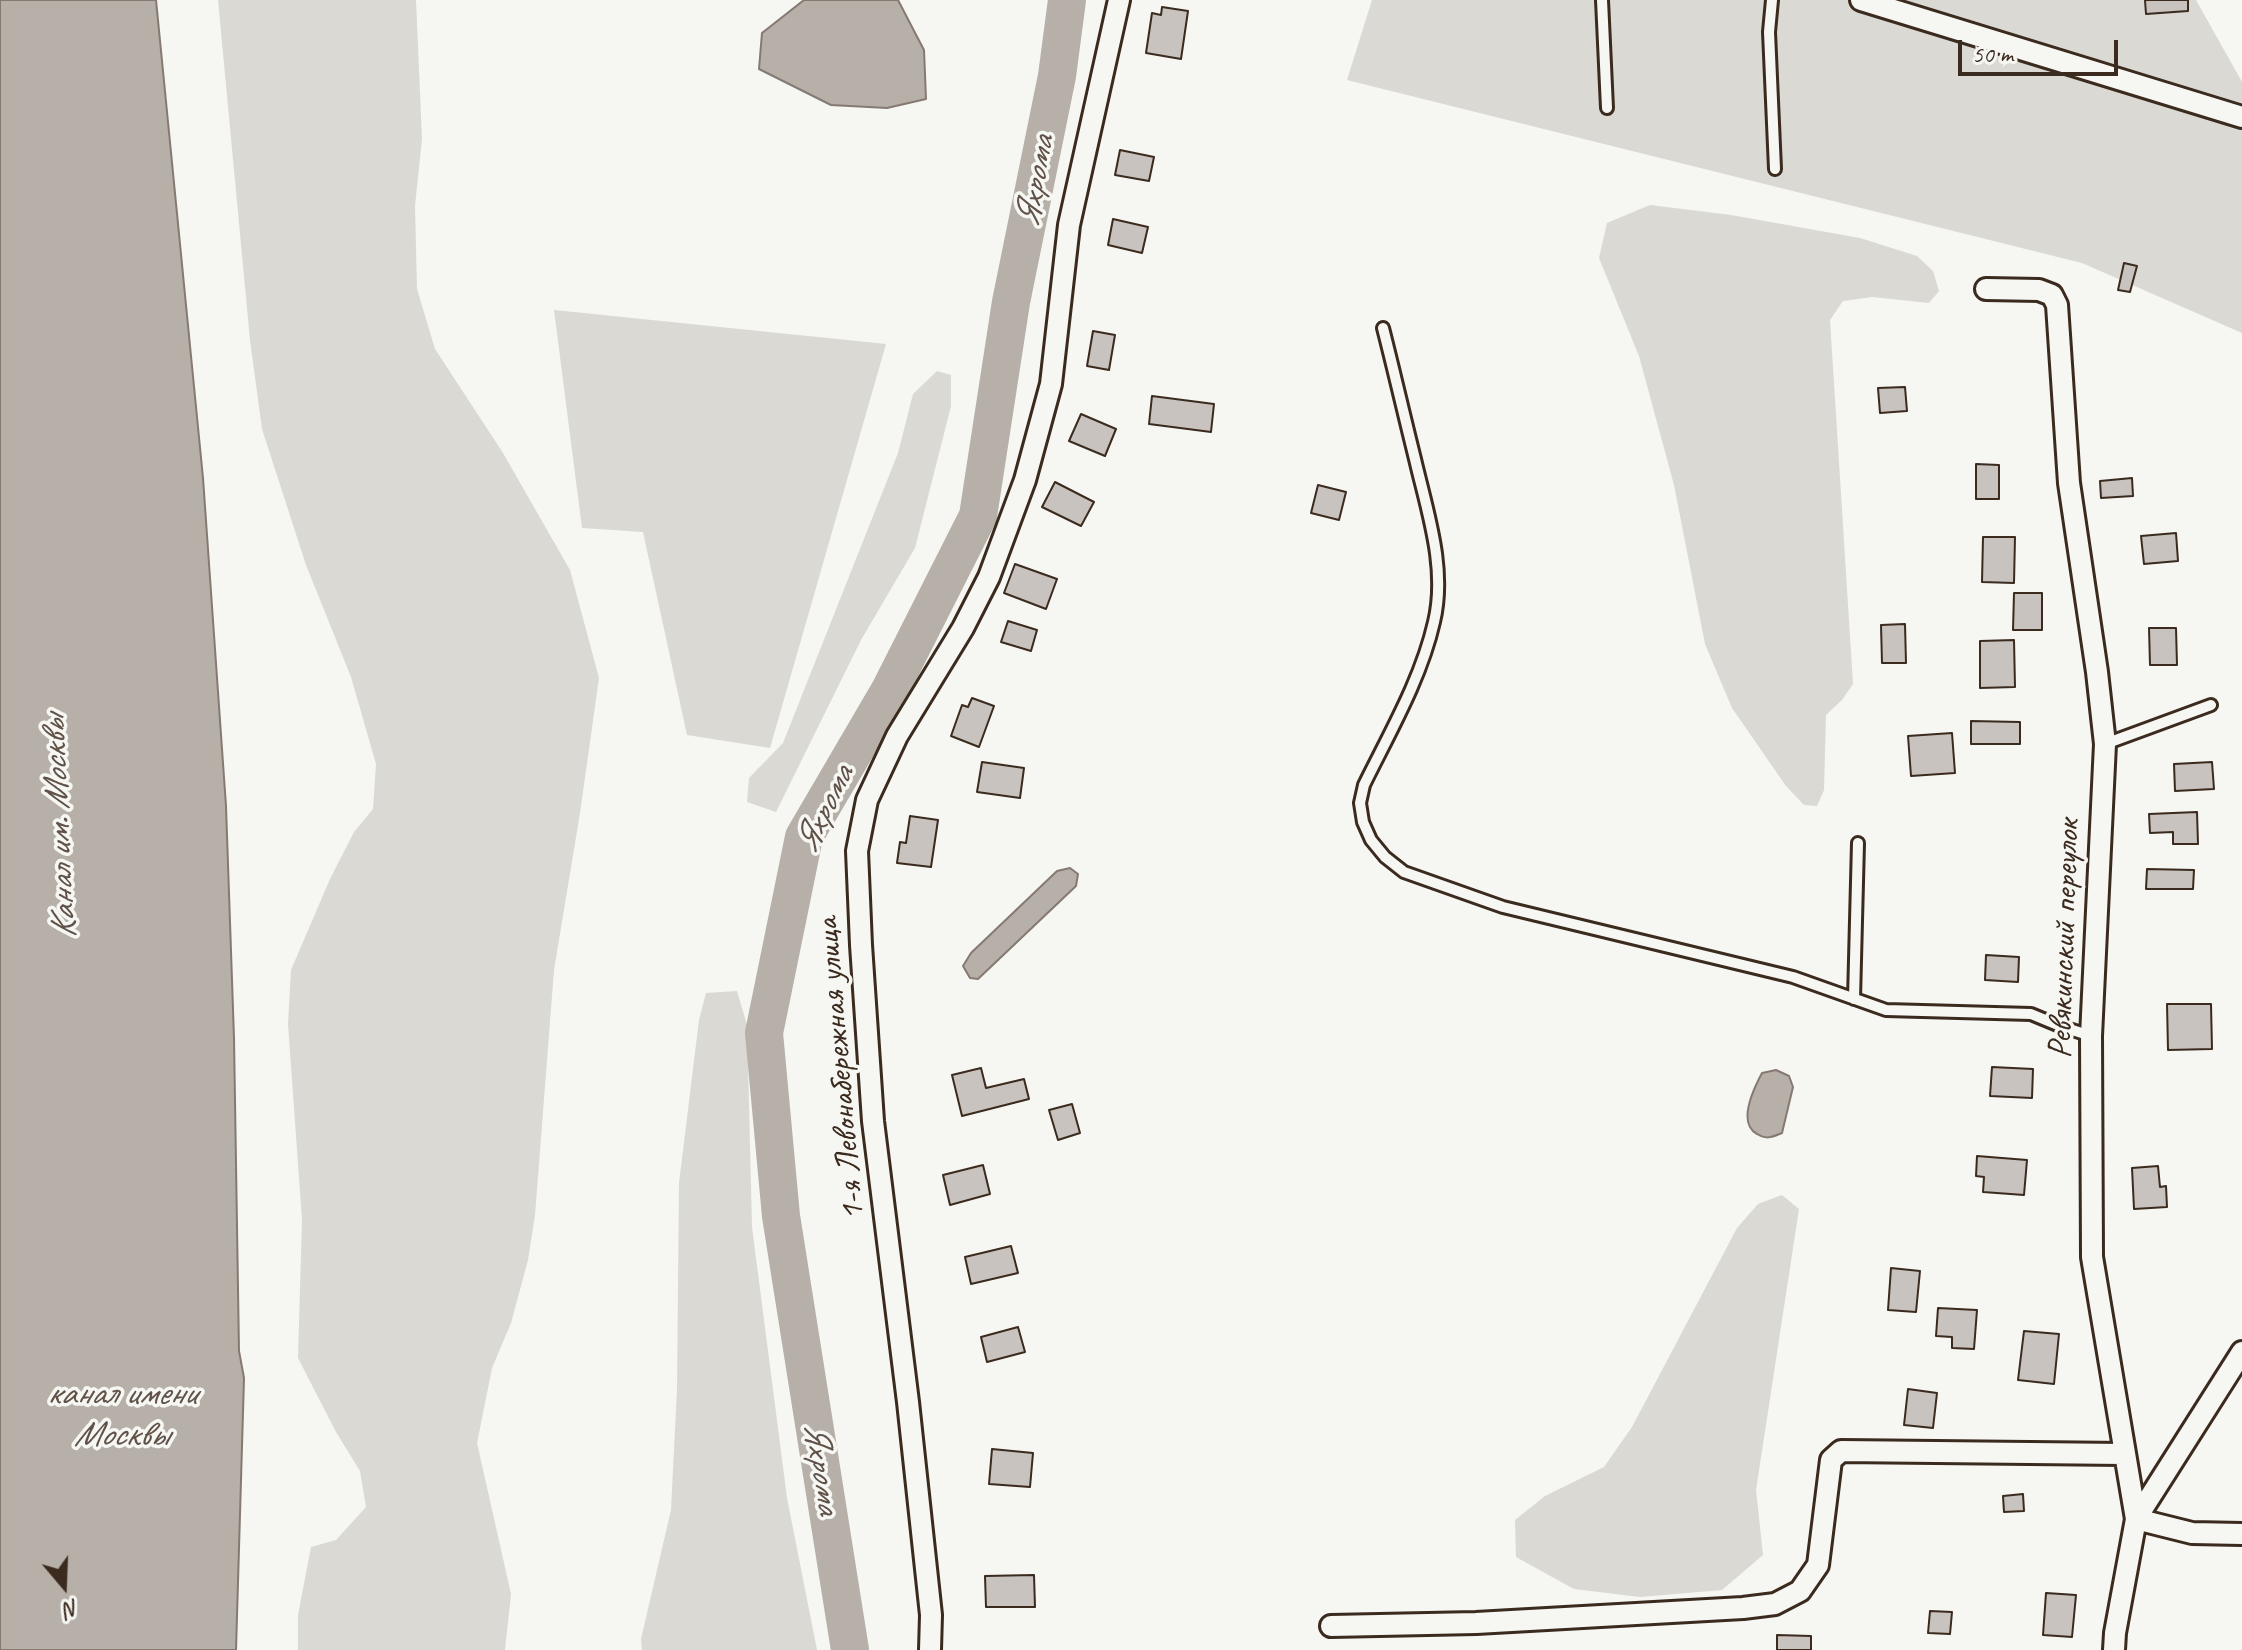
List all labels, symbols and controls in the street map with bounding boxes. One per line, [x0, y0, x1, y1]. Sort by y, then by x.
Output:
scale bar [1962, 24, 2122, 74]
text: 50 m [1972, 39, 2013, 69]
water label: Яхрома [1007, 133, 1065, 231]
water label: Канал им. Москвы [33, 714, 87, 940]
water label: Яхрома [786, 759, 864, 861]
street label: Ревякинский переулок [2040, 819, 2090, 1059]
street label: 1-я Левонабережная улица [807, 916, 875, 1222]
water label: канал имени Москвы [46, 1373, 196, 1458]
water label: Яхрома [793, 1419, 849, 1517]
north arrow [24, 1546, 104, 1626]
text: N [61, 1593, 83, 1624]

